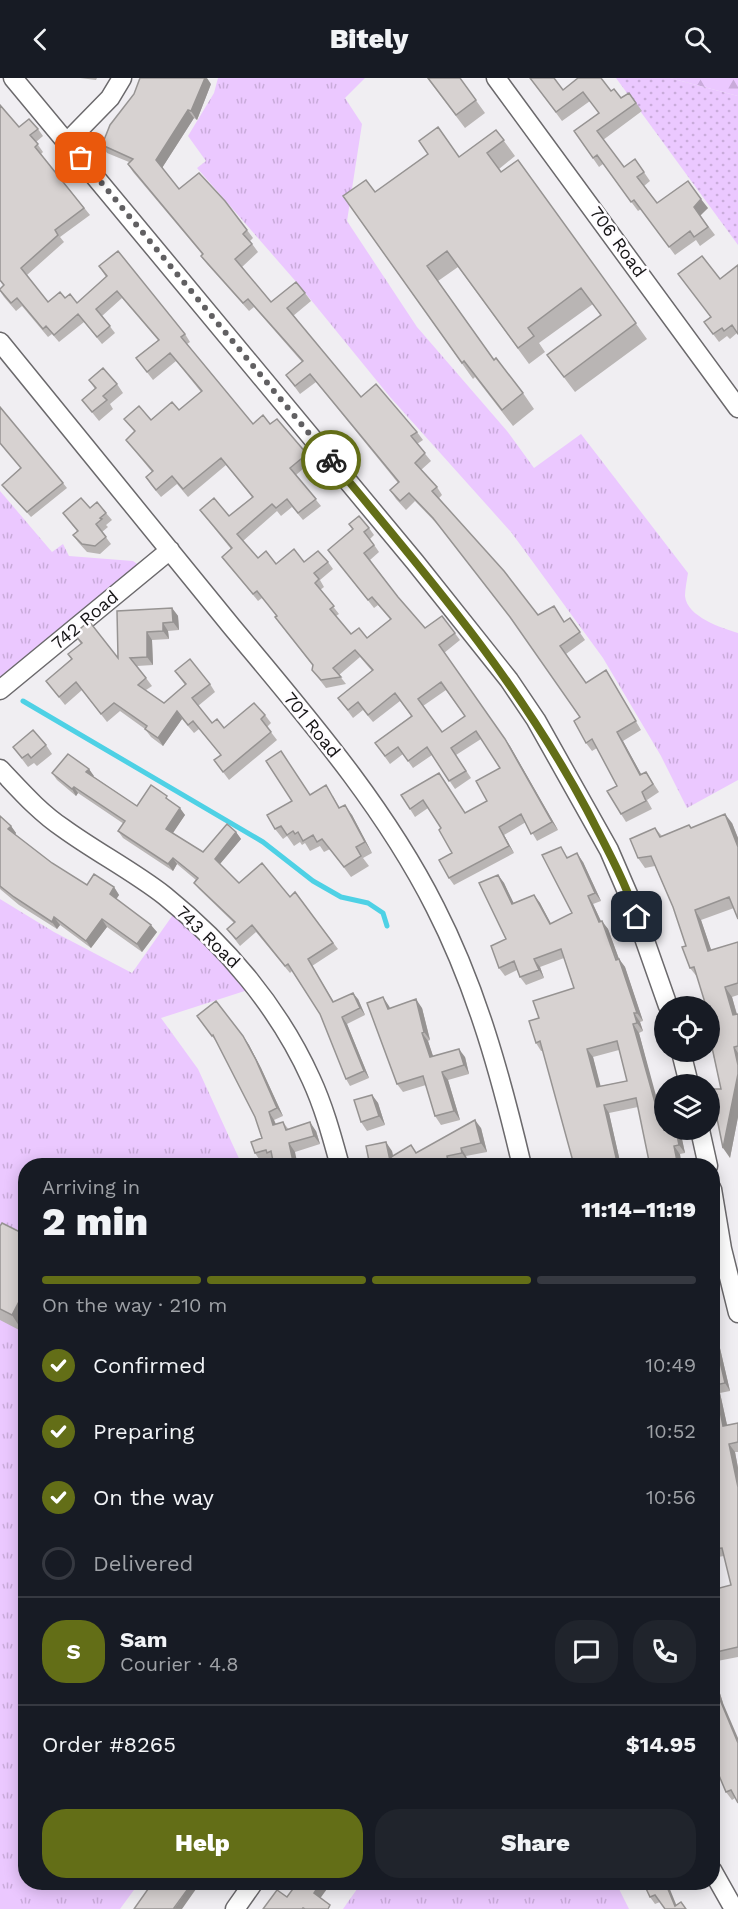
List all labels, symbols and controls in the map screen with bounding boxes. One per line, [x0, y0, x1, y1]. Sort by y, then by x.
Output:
icon: back [24, 23, 57, 56]
text: Bitely [330, 23, 408, 55]
icon: search [681, 23, 714, 56]
pin [55, 132, 106, 183]
icon: bag [64, 141, 97, 174]
street label: 706 Road [586, 202, 651, 281]
courier [301, 430, 361, 490]
icon: bike [315, 444, 348, 477]
street label: 742 Road [47, 586, 122, 654]
street label: 701 Road [280, 688, 345, 762]
pin [611, 891, 662, 942]
icon: home [620, 900, 653, 933]
street label: 743 Road [172, 901, 245, 972]
map controls [654, 996, 720, 1140]
button: locate [654, 996, 720, 1062]
button: layers [654, 1074, 720, 1140]
text: Arriving in [42, 1175, 140, 1199]
text: 11:14–11:19 [581, 1197, 696, 1222]
text: 2 min [42, 1199, 148, 1244]
text: On the way · 210 m [42, 1293, 227, 1317]
icon: check [42, 1349, 75, 1382]
text: Confirmed [93, 1353, 206, 1378]
text: 10:49 [645, 1353, 696, 1377]
icon: check [42, 1415, 75, 1448]
text: Preparing [93, 1419, 194, 1444]
text: 10:52 [647, 1419, 696, 1443]
icon: check [42, 1481, 75, 1514]
text: On the way [93, 1485, 214, 1510]
text: 10:56 [646, 1485, 696, 1509]
text: Delivered [93, 1551, 193, 1576]
button: chat [555, 1620, 618, 1683]
button: phone [633, 1620, 696, 1683]
text: Sam [120, 1627, 168, 1652]
text: S [66, 1639, 81, 1664]
text: Courier · 4.8 [120, 1652, 239, 1676]
text: Order #8265 [42, 1732, 176, 1757]
text: $14.95 [626, 1732, 696, 1757]
button: Help [42, 1809, 363, 1878]
button: Share [375, 1809, 696, 1878]

